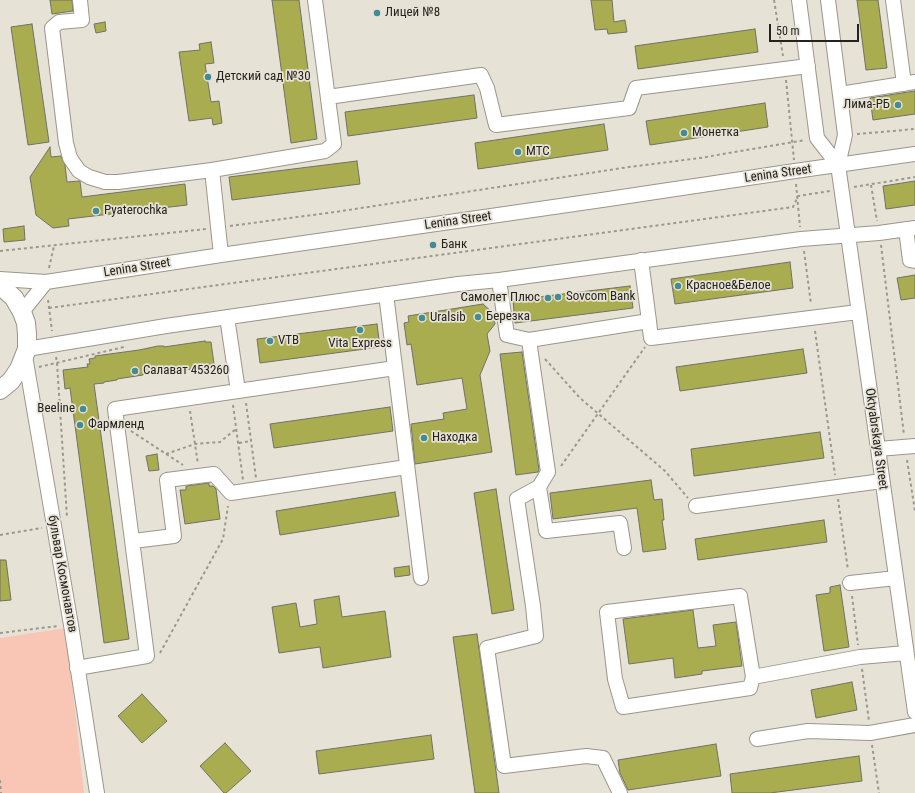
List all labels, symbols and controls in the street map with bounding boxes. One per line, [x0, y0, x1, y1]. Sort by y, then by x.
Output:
place label: Лицей №8 [385, 5, 440, 21]
marker: Лицей №8 [372, 8, 382, 18]
scale bar [771, 16, 861, 42]
text: 50 m [776, 24, 800, 38]
place label: Детский сад №30 [216, 69, 311, 85]
marker: Детский сад №30 [203, 72, 213, 82]
place label: Лима-РБ [843, 97, 890, 113]
marker: Лима-РБ [893, 100, 903, 110]
place label: Монетка [692, 125, 739, 141]
marker: Монетка [679, 128, 689, 138]
place label: МТС [526, 144, 550, 160]
marker: МТС [513, 147, 523, 157]
street label: Lenina Street [743, 162, 813, 186]
place label: Pyaterochka [104, 203, 168, 219]
marker: Pyaterochka [91, 206, 101, 216]
street label: Lenina Street [423, 209, 493, 233]
place label: Банк [441, 237, 467, 253]
marker: Банк [428, 240, 438, 250]
street label: Lenina Street [102, 255, 172, 281]
place label: Красное&Белое [686, 278, 771, 294]
marker: Красное&Белое [673, 281, 683, 291]
place label: Sovcom Bank [566, 289, 635, 305]
place label: Самолет Плюс [461, 290, 540, 306]
marker: Sovcom Bank [553, 292, 563, 302]
marker: Самолет Плюс [543, 293, 553, 303]
place label: Березка [486, 309, 530, 325]
place label: Uralsib [430, 310, 466, 326]
marker: Березка [473, 312, 483, 322]
marker: Uralsib [417, 313, 427, 323]
marker: Vita Express [355, 325, 365, 335]
place label: VTB [278, 333, 299, 349]
marker: VTB [265, 336, 275, 346]
place label: Vita Express [328, 336, 392, 352]
place label: Салават 453260 [143, 363, 229, 379]
marker: Салават 453260 [130, 366, 140, 376]
street label: Oktyabrskaya Street [861, 387, 891, 491]
place label: Beeline [37, 401, 75, 417]
marker: Beeline [78, 404, 88, 414]
place label: Фармленд [88, 417, 144, 433]
marker: Фармленд [75, 420, 85, 430]
place label: Находка [432, 430, 477, 446]
marker: Находка [419, 433, 429, 443]
street label: бульвар Космонавтов [44, 514, 80, 634]

